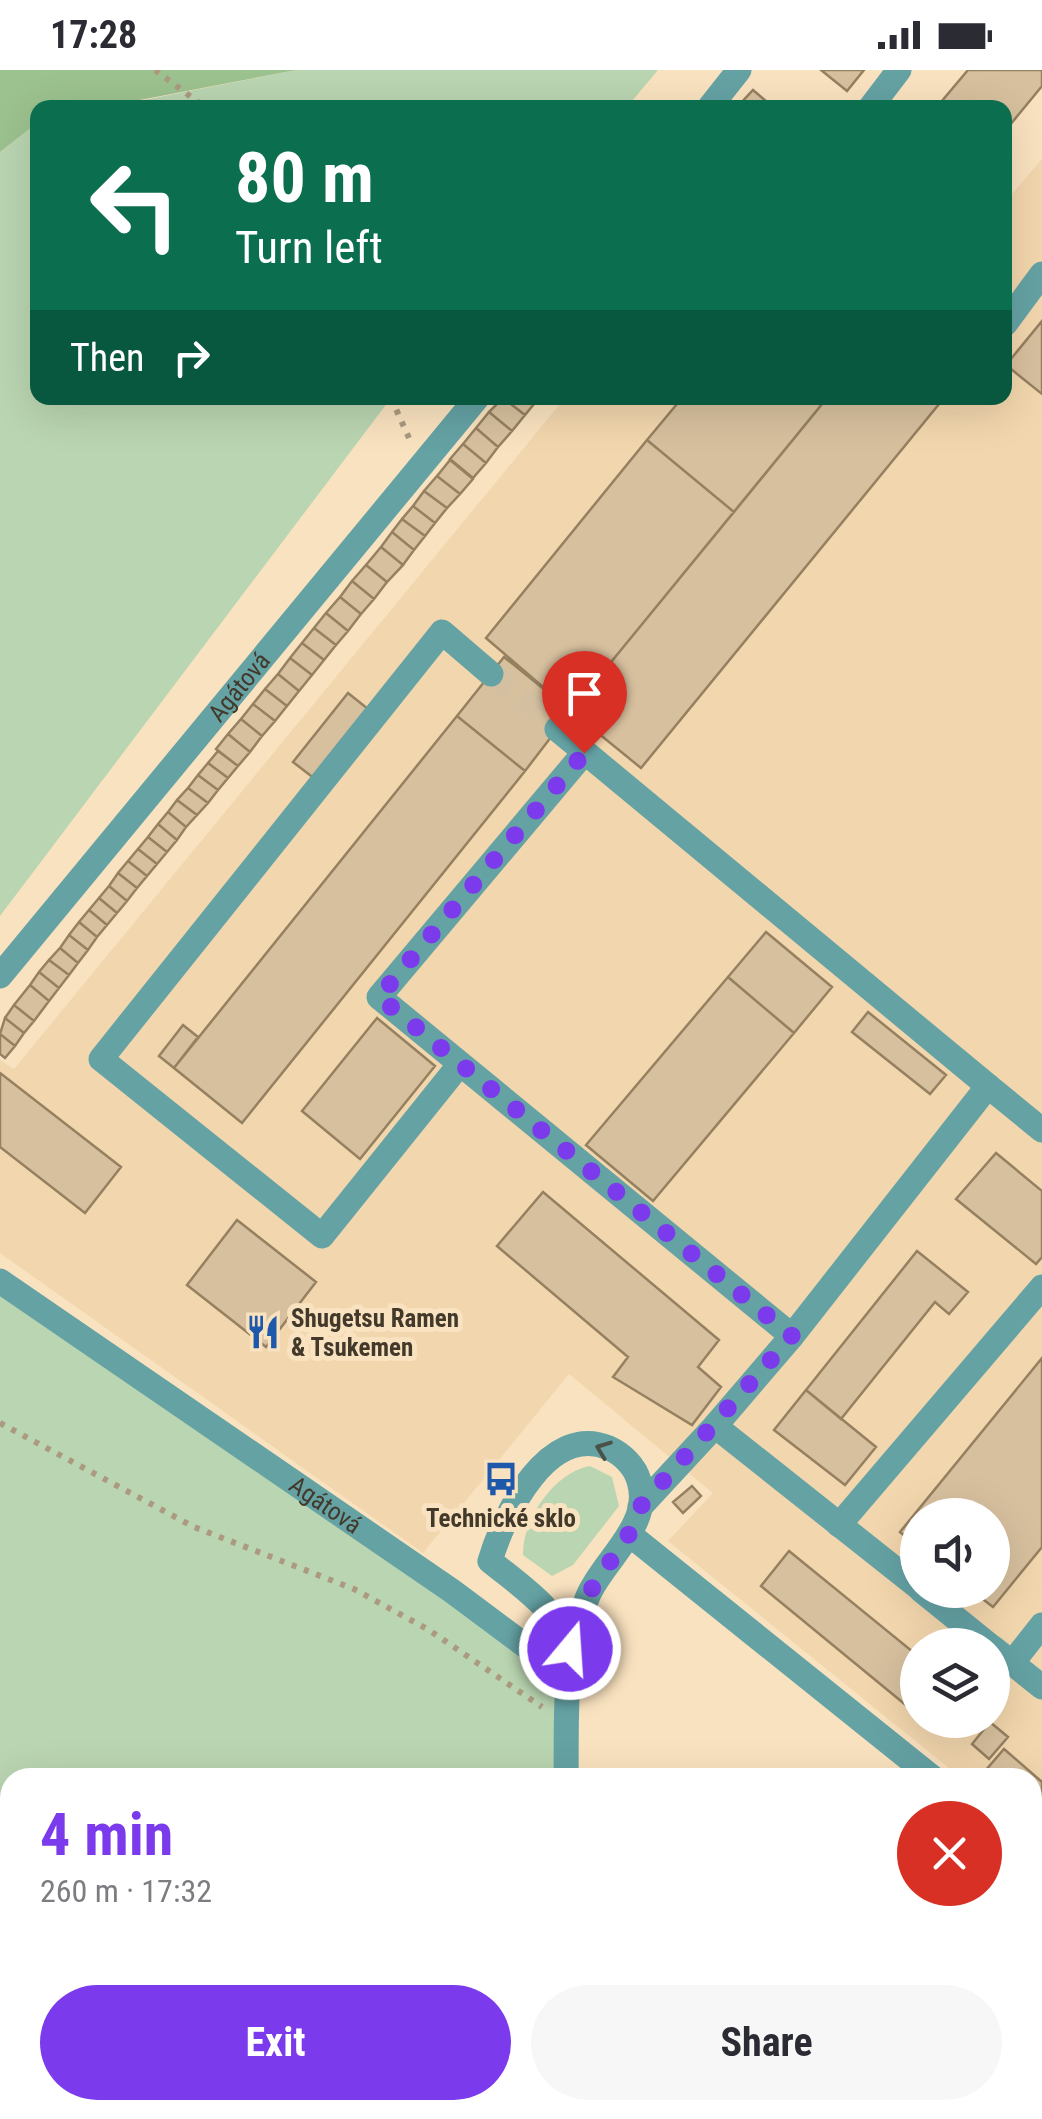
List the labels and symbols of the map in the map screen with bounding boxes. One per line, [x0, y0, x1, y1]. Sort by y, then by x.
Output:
street label: Agátová [202, 647, 276, 727]
pin [542, 651, 627, 754]
place label: Shugetsu Ramen & Tsukemen [291, 1304, 459, 1362]
restaurant icon: Shugetsu Ramen & Tsukemen [244, 1313, 282, 1351]
one-way arrow [595, 1441, 613, 1461]
bus stop icon: Technické sklo [482, 1460, 520, 1498]
street label: Agátová [284, 1470, 367, 1540]
place label: Technické sklo [426, 1504, 576, 1533]
position arrow [518, 1597, 622, 1701]

